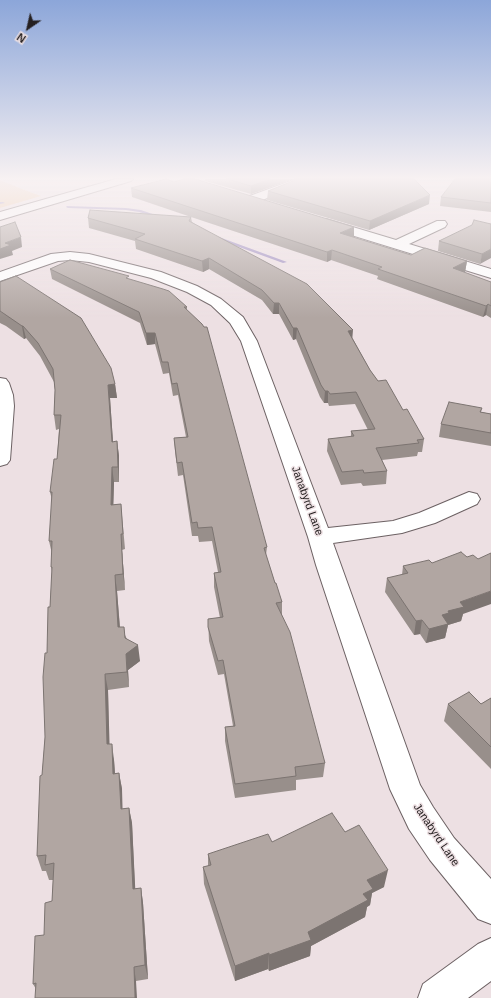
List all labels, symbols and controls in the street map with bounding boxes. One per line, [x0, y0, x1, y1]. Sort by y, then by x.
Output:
north arrow [8, 8, 48, 48]
text: N [15, 31, 28, 45]
street label: Janabyrd Lane [288, 465, 326, 537]
street label: Janabyrd Lane [410, 801, 462, 869]

